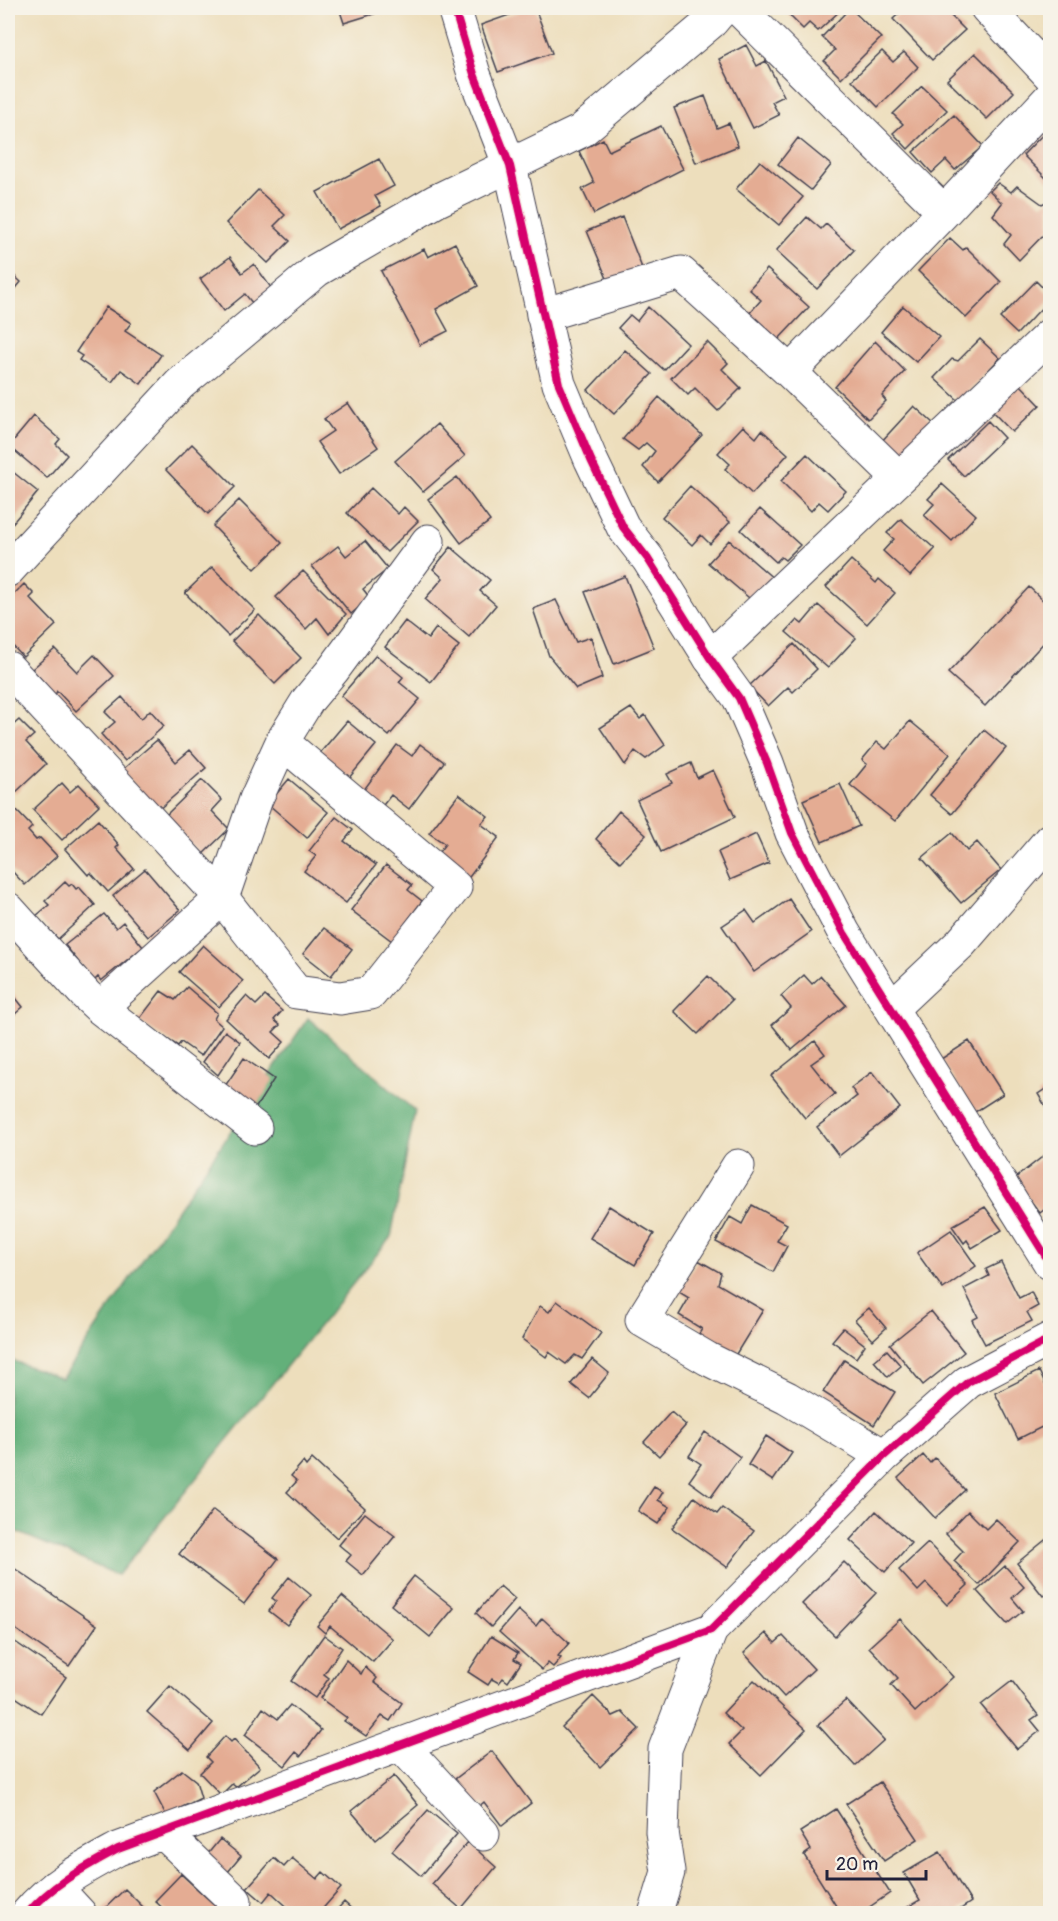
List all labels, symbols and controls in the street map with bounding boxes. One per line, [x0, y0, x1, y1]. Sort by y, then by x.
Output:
scale bar [827, 1843, 926, 1881]
text: 20 m [836, 1853, 878, 1876]

